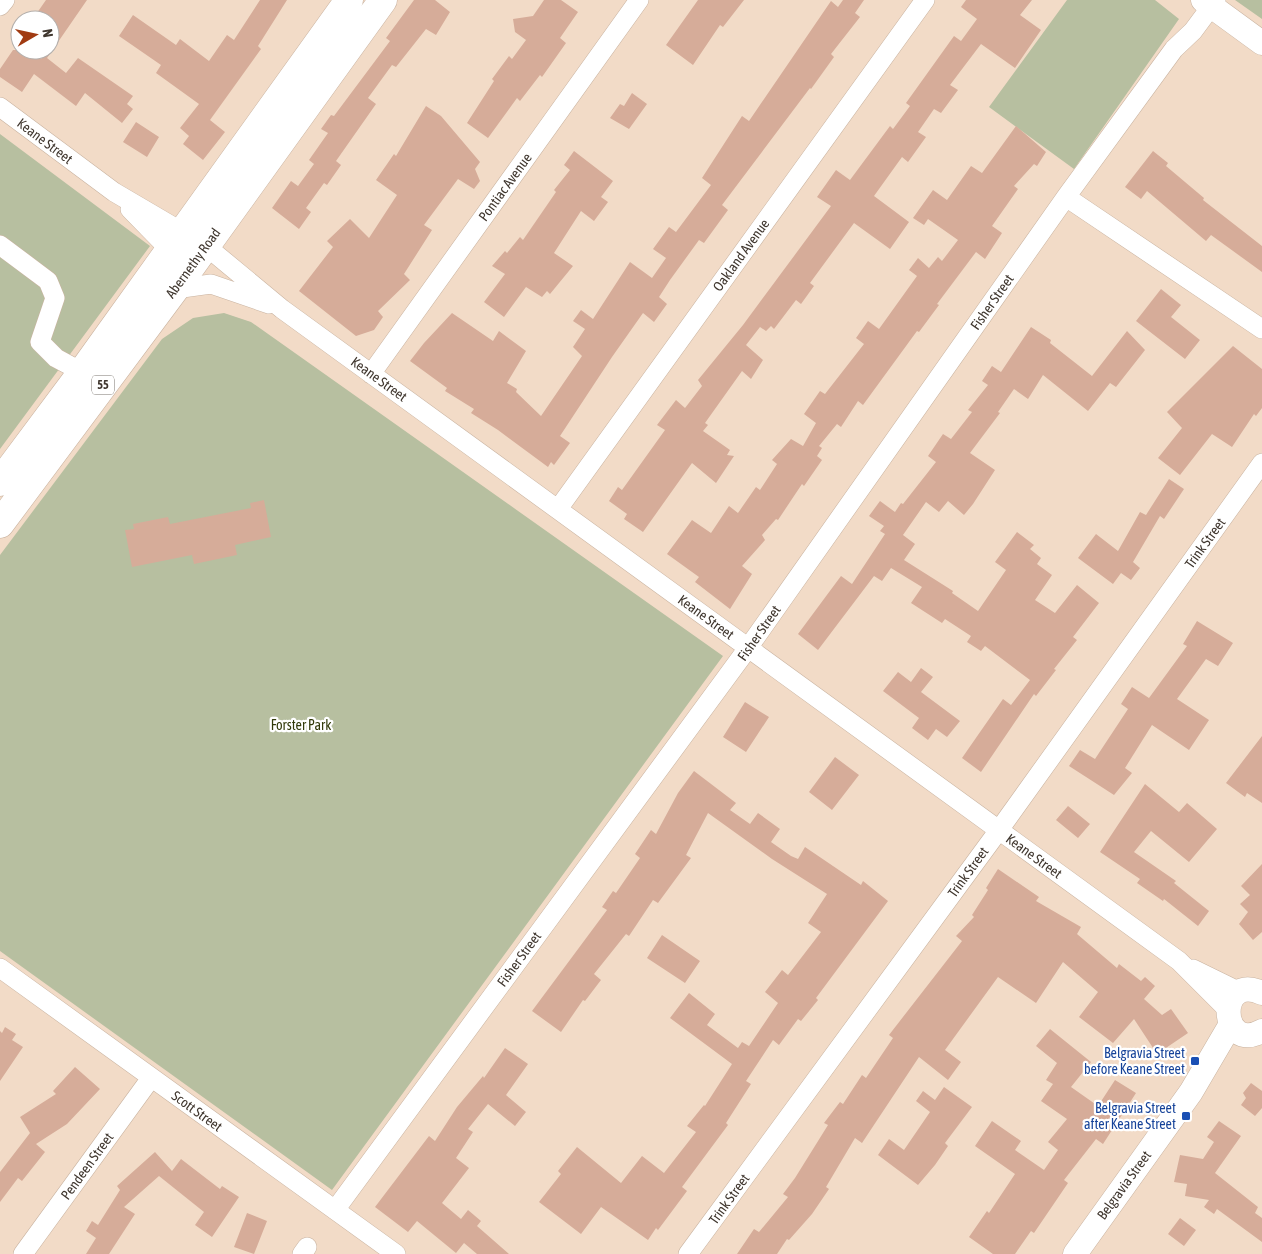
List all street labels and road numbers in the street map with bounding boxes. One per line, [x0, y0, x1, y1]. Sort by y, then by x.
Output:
street label: Keane Street [14, 115, 76, 167]
street label: Pontiac Avenue [475, 150, 535, 224]
street label: Oakland Avenue [709, 216, 773, 294]
street label: Abernethy Road [162, 225, 224, 301]
street label: Fisher Street [967, 271, 1017, 333]
street label: Keane Street [348, 353, 410, 405]
road number: 55 [92, 376, 114, 394]
street label: Trink Street [1181, 515, 1229, 571]
street label: Keane Street [675, 591, 737, 643]
street label: Fisher Street [734, 602, 784, 664]
street label: Keane Street [1003, 830, 1065, 882]
street label: Trink Street [944, 844, 992, 900]
street label: Fisher Street [494, 929, 544, 989]
street label: Scott Street [169, 1087, 225, 1135]
street label: Pendeen Street [57, 1130, 117, 1202]
street label: Belgravia Street [1094, 1148, 1154, 1222]
street label: Trink Street [705, 1171, 753, 1227]

